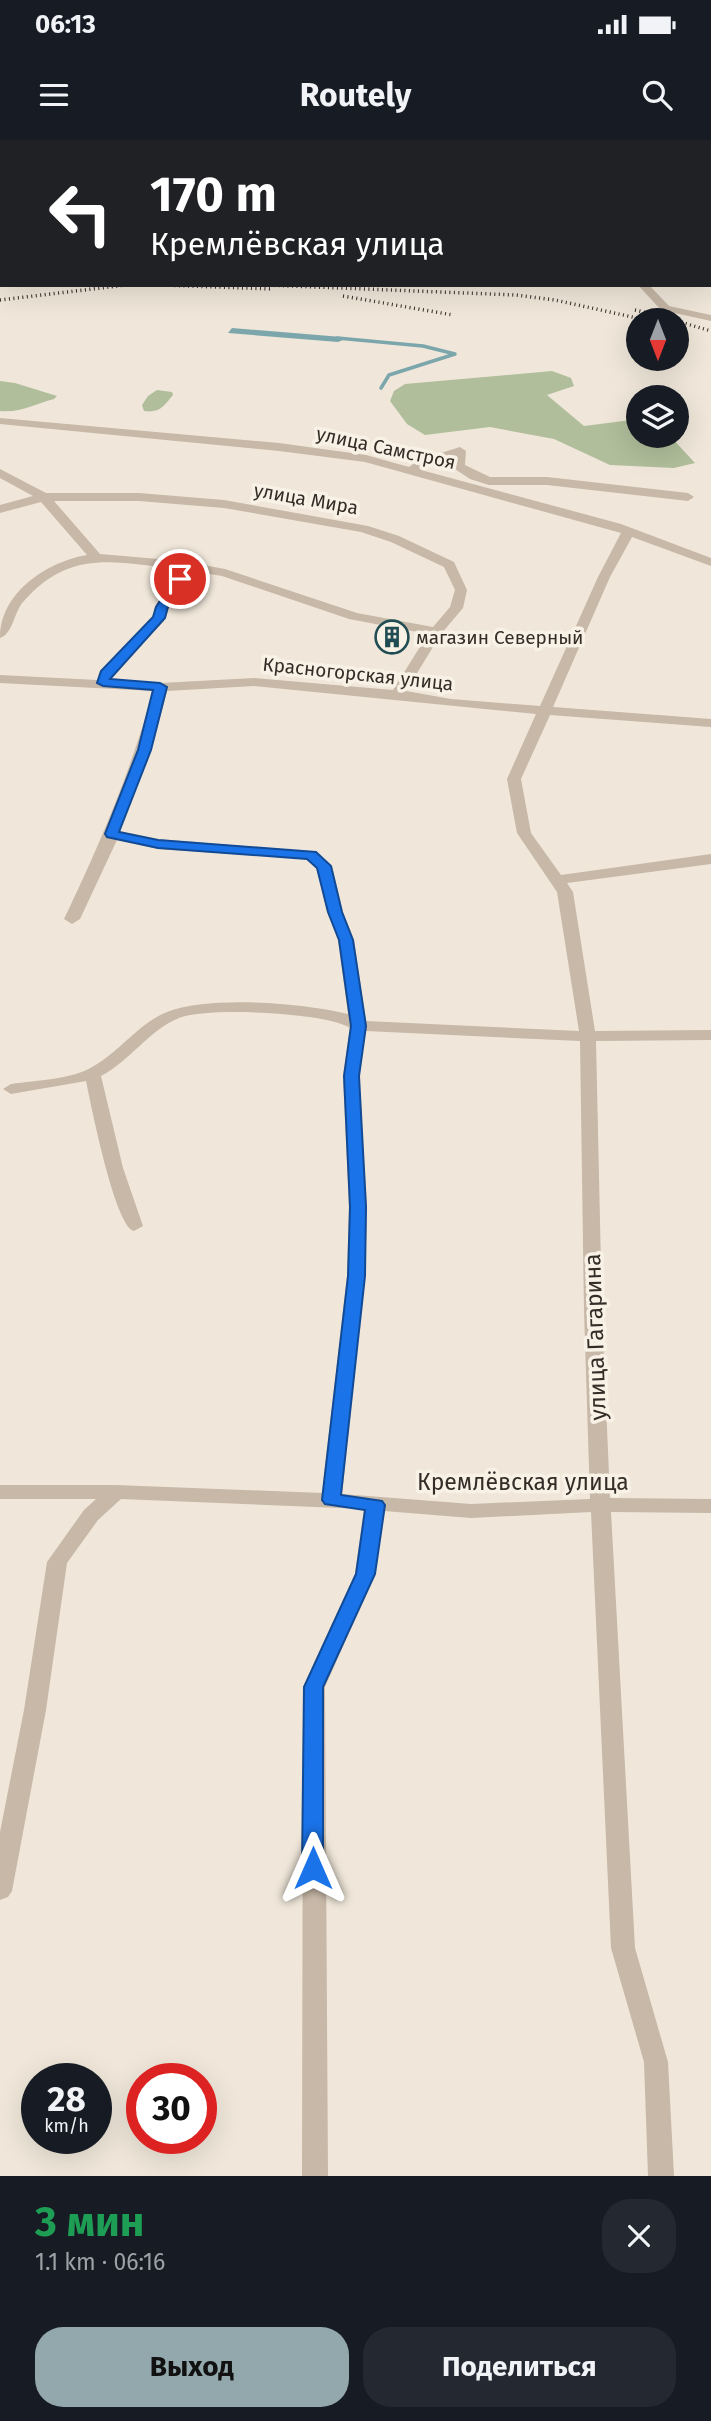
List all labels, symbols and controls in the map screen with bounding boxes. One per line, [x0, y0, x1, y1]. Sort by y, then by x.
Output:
text: 06:13 [35, 9, 96, 40]
icon: menu [35, 76, 73, 114]
text: Routely [300, 76, 411, 114]
icon: search [638, 76, 676, 114]
text: 170 m [150, 165, 277, 224]
icon: left [35, 168, 126, 259]
text: Кремлёвская улица [150, 225, 445, 263]
north arrow [626, 308, 690, 371]
map controls [626, 308, 689, 448]
button: layers [626, 385, 689, 448]
street label: улица Самстроя [314, 422, 458, 474]
street label: улица Мира [252, 479, 360, 519]
pin [150, 549, 210, 609]
icon: arrive [161, 560, 199, 598]
building icon: магазин Северный [373, 618, 411, 656]
place label: магазин Северный [416, 626, 584, 649]
street label: Красногорская улица [262, 653, 454, 695]
street label: улица Гагарина [578, 1253, 612, 1421]
street label: Кремлёвская улица [417, 1468, 629, 1496]
position arrow [276, 1831, 350, 1905]
speed limit sign: 30 [126, 2063, 217, 2154]
text: 28 [47, 2078, 86, 2120]
text: km/h [44, 2115, 89, 2137]
text: 3 мин [35, 2197, 144, 2247]
button: close [602, 2199, 676, 2273]
text: 1.1 km · 06:16 [35, 2248, 165, 2276]
button: Выход [35, 2327, 349, 2407]
button: Поделиться [363, 2327, 676, 2407]

